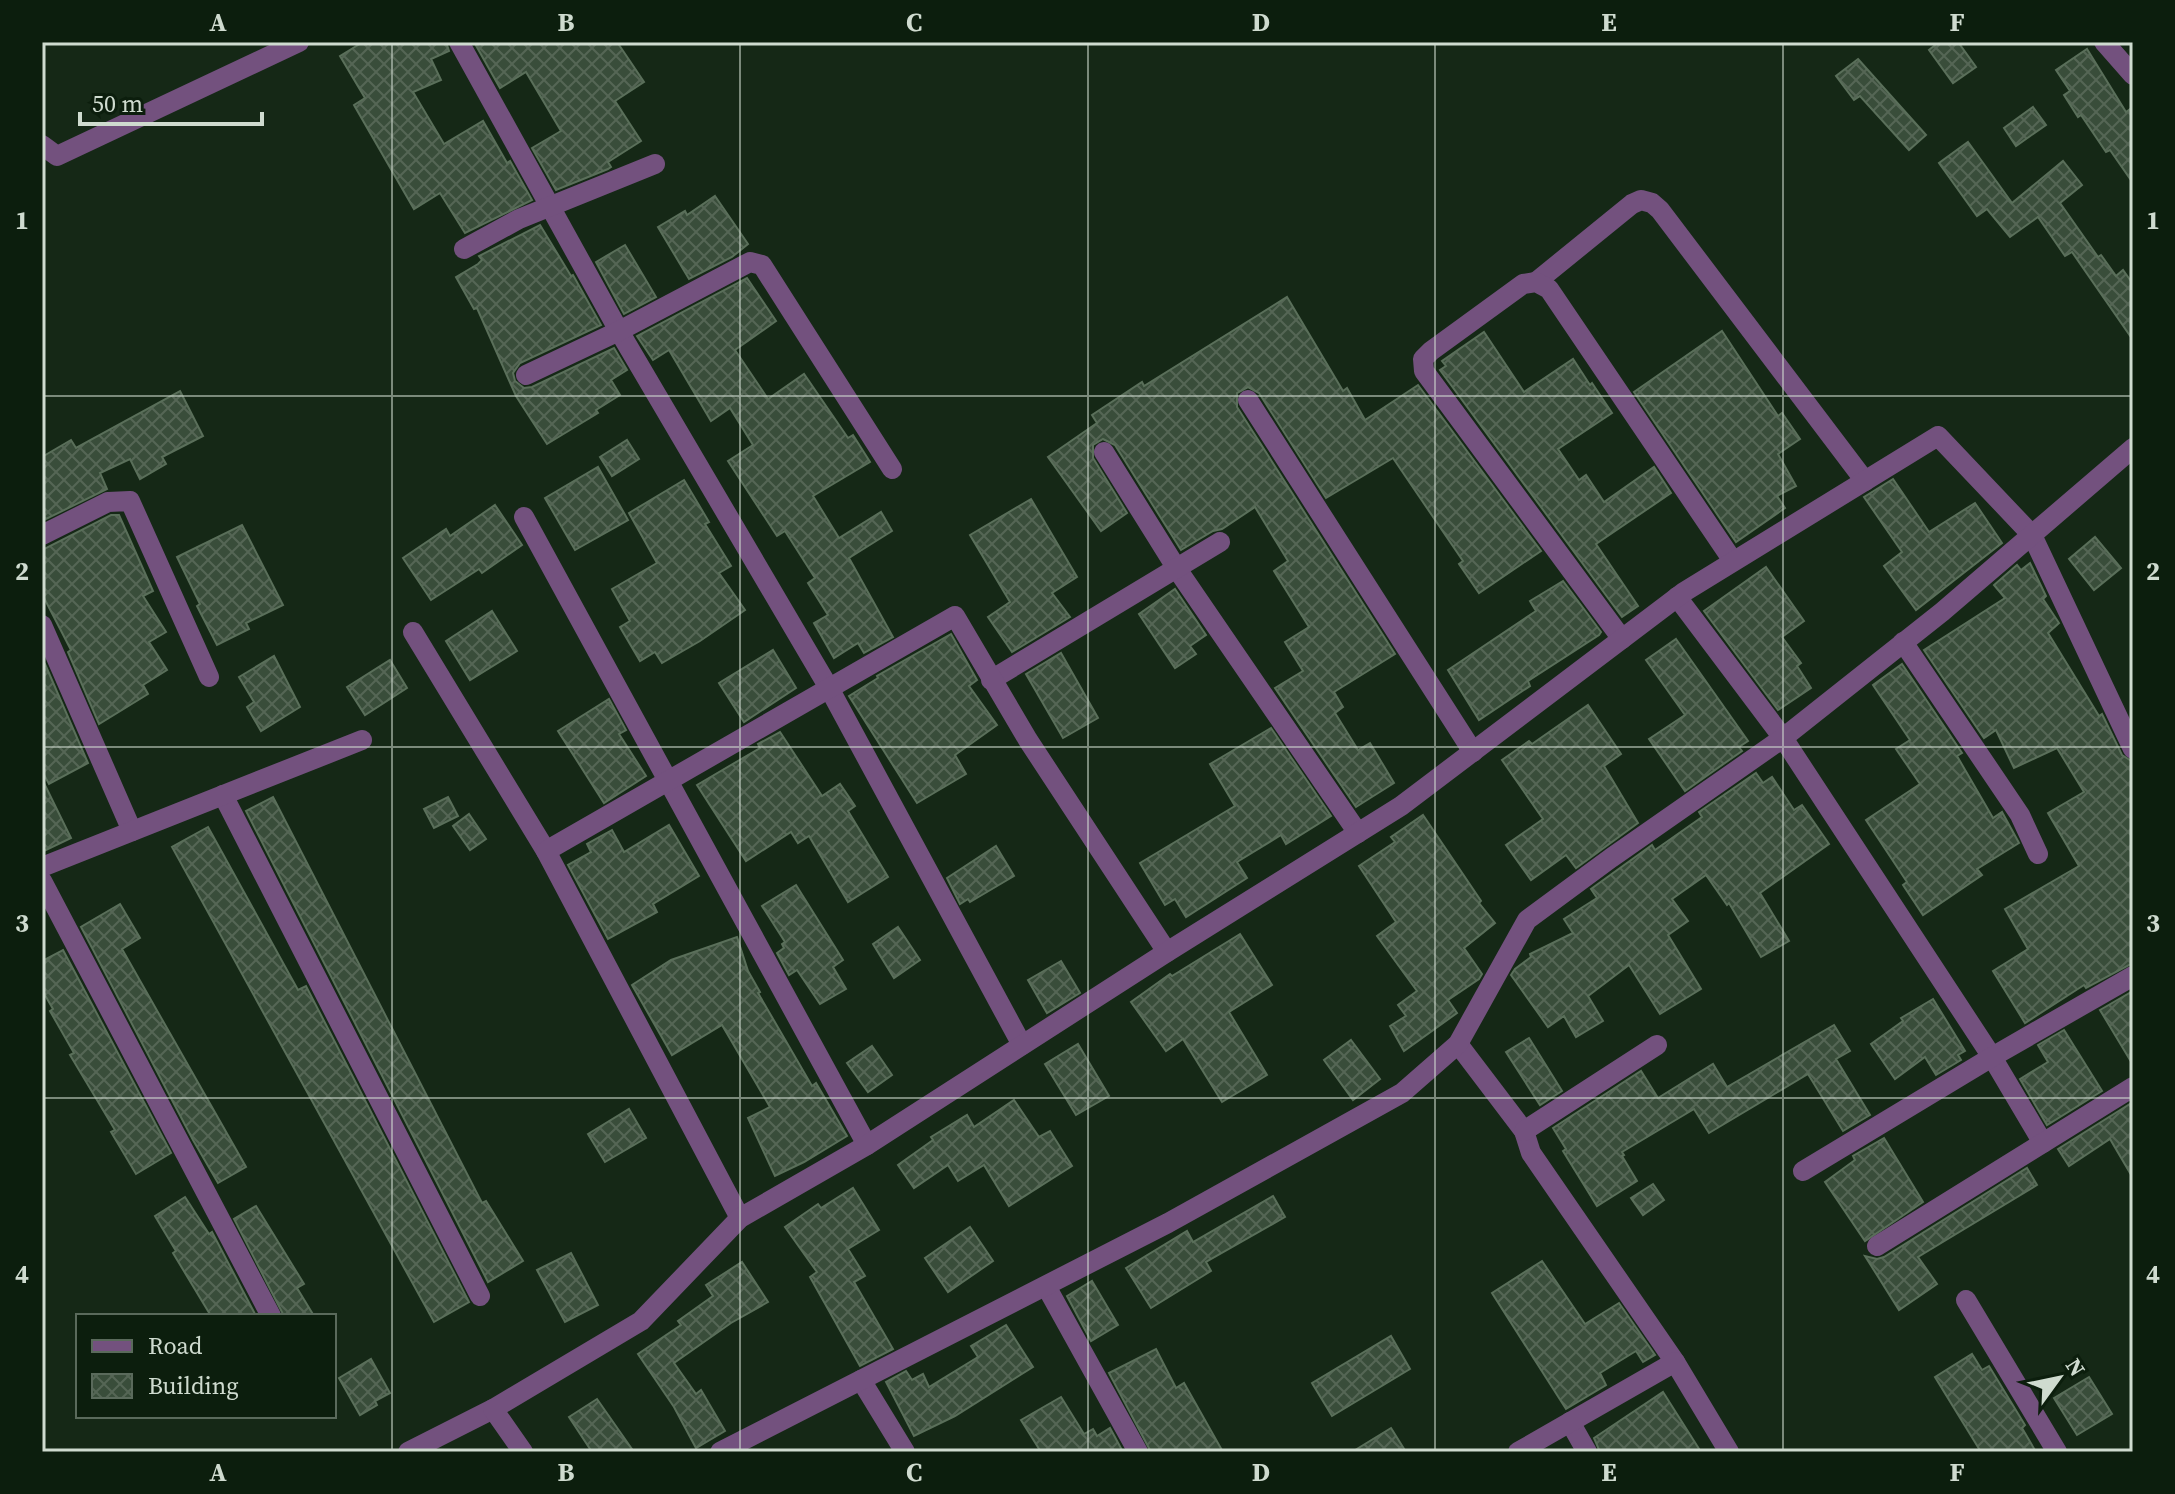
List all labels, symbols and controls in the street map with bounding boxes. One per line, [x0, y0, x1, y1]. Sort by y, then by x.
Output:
text: A [209, 4, 227, 40]
text: B [558, 4, 575, 40]
text: C [906, 4, 922, 40]
text: D [1252, 4, 1270, 40]
text: E [1601, 4, 1617, 40]
text: F [1949, 4, 1965, 40]
scale bar [80, 76, 262, 126]
text: 50 m [92, 87, 143, 120]
text: 1 [15, 202, 29, 238]
text: 1 [2146, 202, 2160, 238]
text: 2 [15, 553, 29, 589]
text: 2 [2146, 553, 2160, 589]
text: 3 [15, 905, 29, 941]
text: 3 [2146, 905, 2160, 941]
text: 4 [15, 1256, 29, 1292]
text: 4 [2146, 1256, 2160, 1292]
legend [76, 1314, 336, 1418]
text: Road [148, 1329, 203, 1362]
north arrow [2019, 1338, 2099, 1418]
text: N [2059, 1352, 2093, 1382]
text: Building [148, 1369, 239, 1402]
text: A [209, 1454, 227, 1490]
text: B [558, 1454, 575, 1490]
text: C [906, 1454, 922, 1490]
text: D [1252, 1454, 1270, 1490]
text: E [1601, 1454, 1617, 1490]
text: F [1949, 1454, 1965, 1490]

